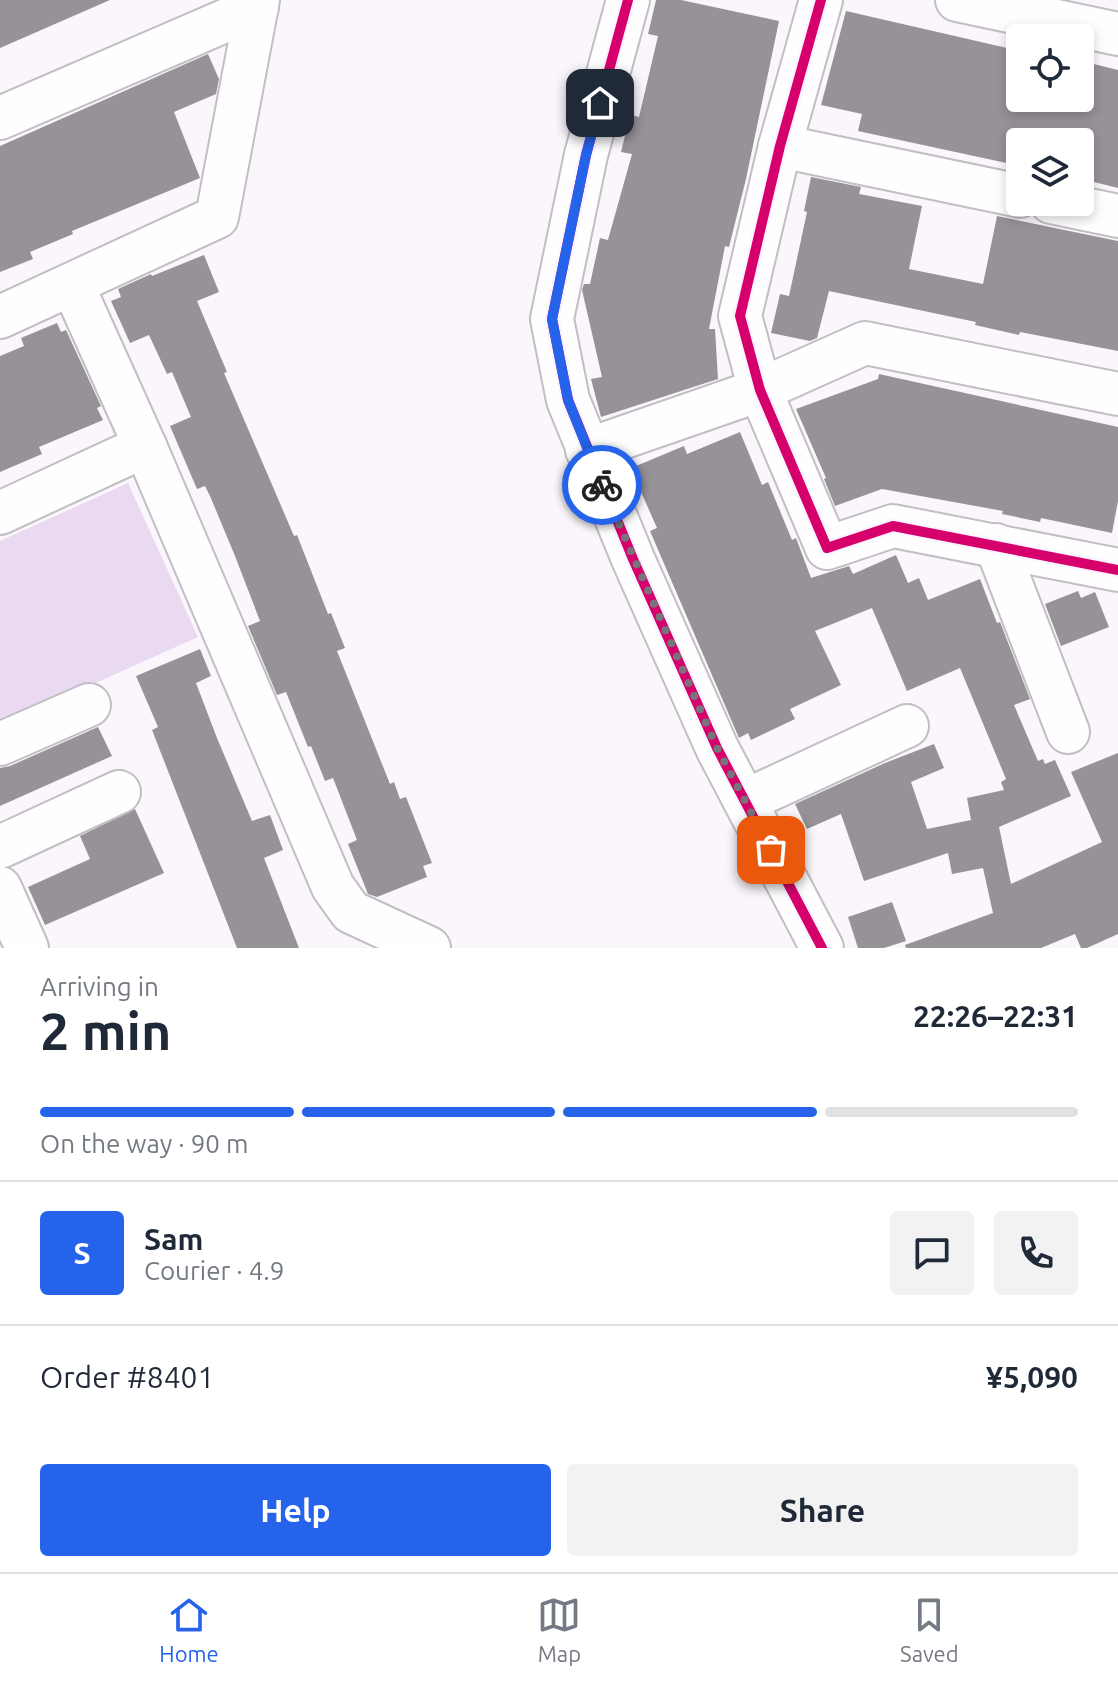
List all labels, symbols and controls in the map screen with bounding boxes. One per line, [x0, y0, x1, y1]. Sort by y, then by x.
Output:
map controls [1006, 24, 1094, 216]
button: locate [1006, 24, 1094, 112]
pin [566, 69, 634, 137]
icon: home [578, 81, 622, 125]
button: layers [1006, 128, 1094, 216]
courier [562, 445, 642, 525]
icon: bike [580, 463, 624, 507]
pin [737, 816, 805, 884]
icon: bag [749, 828, 793, 872]
text: Arriving in [40, 972, 159, 1001]
text: 22:26–22:31 [913, 999, 1078, 1033]
text: 2 min [40, 1002, 171, 1060]
text: On the way · 90 m [40, 1129, 248, 1158]
button: chat [890, 1211, 974, 1295]
button: phone [994, 1211, 1078, 1295]
text: Sam [144, 1222, 203, 1256]
text: S [73, 1236, 91, 1270]
text: Courier · 4.9 [144, 1256, 284, 1285]
text: Order #8401 [40, 1360, 214, 1394]
text: ¥5,090 [986, 1360, 1078, 1394]
button: Help [40, 1464, 551, 1556]
button: Share [567, 1464, 1078, 1556]
tab: Home [159, 1593, 219, 1666]
tab: Map [537, 1593, 581, 1666]
tab: Saved [900, 1593, 959, 1666]

